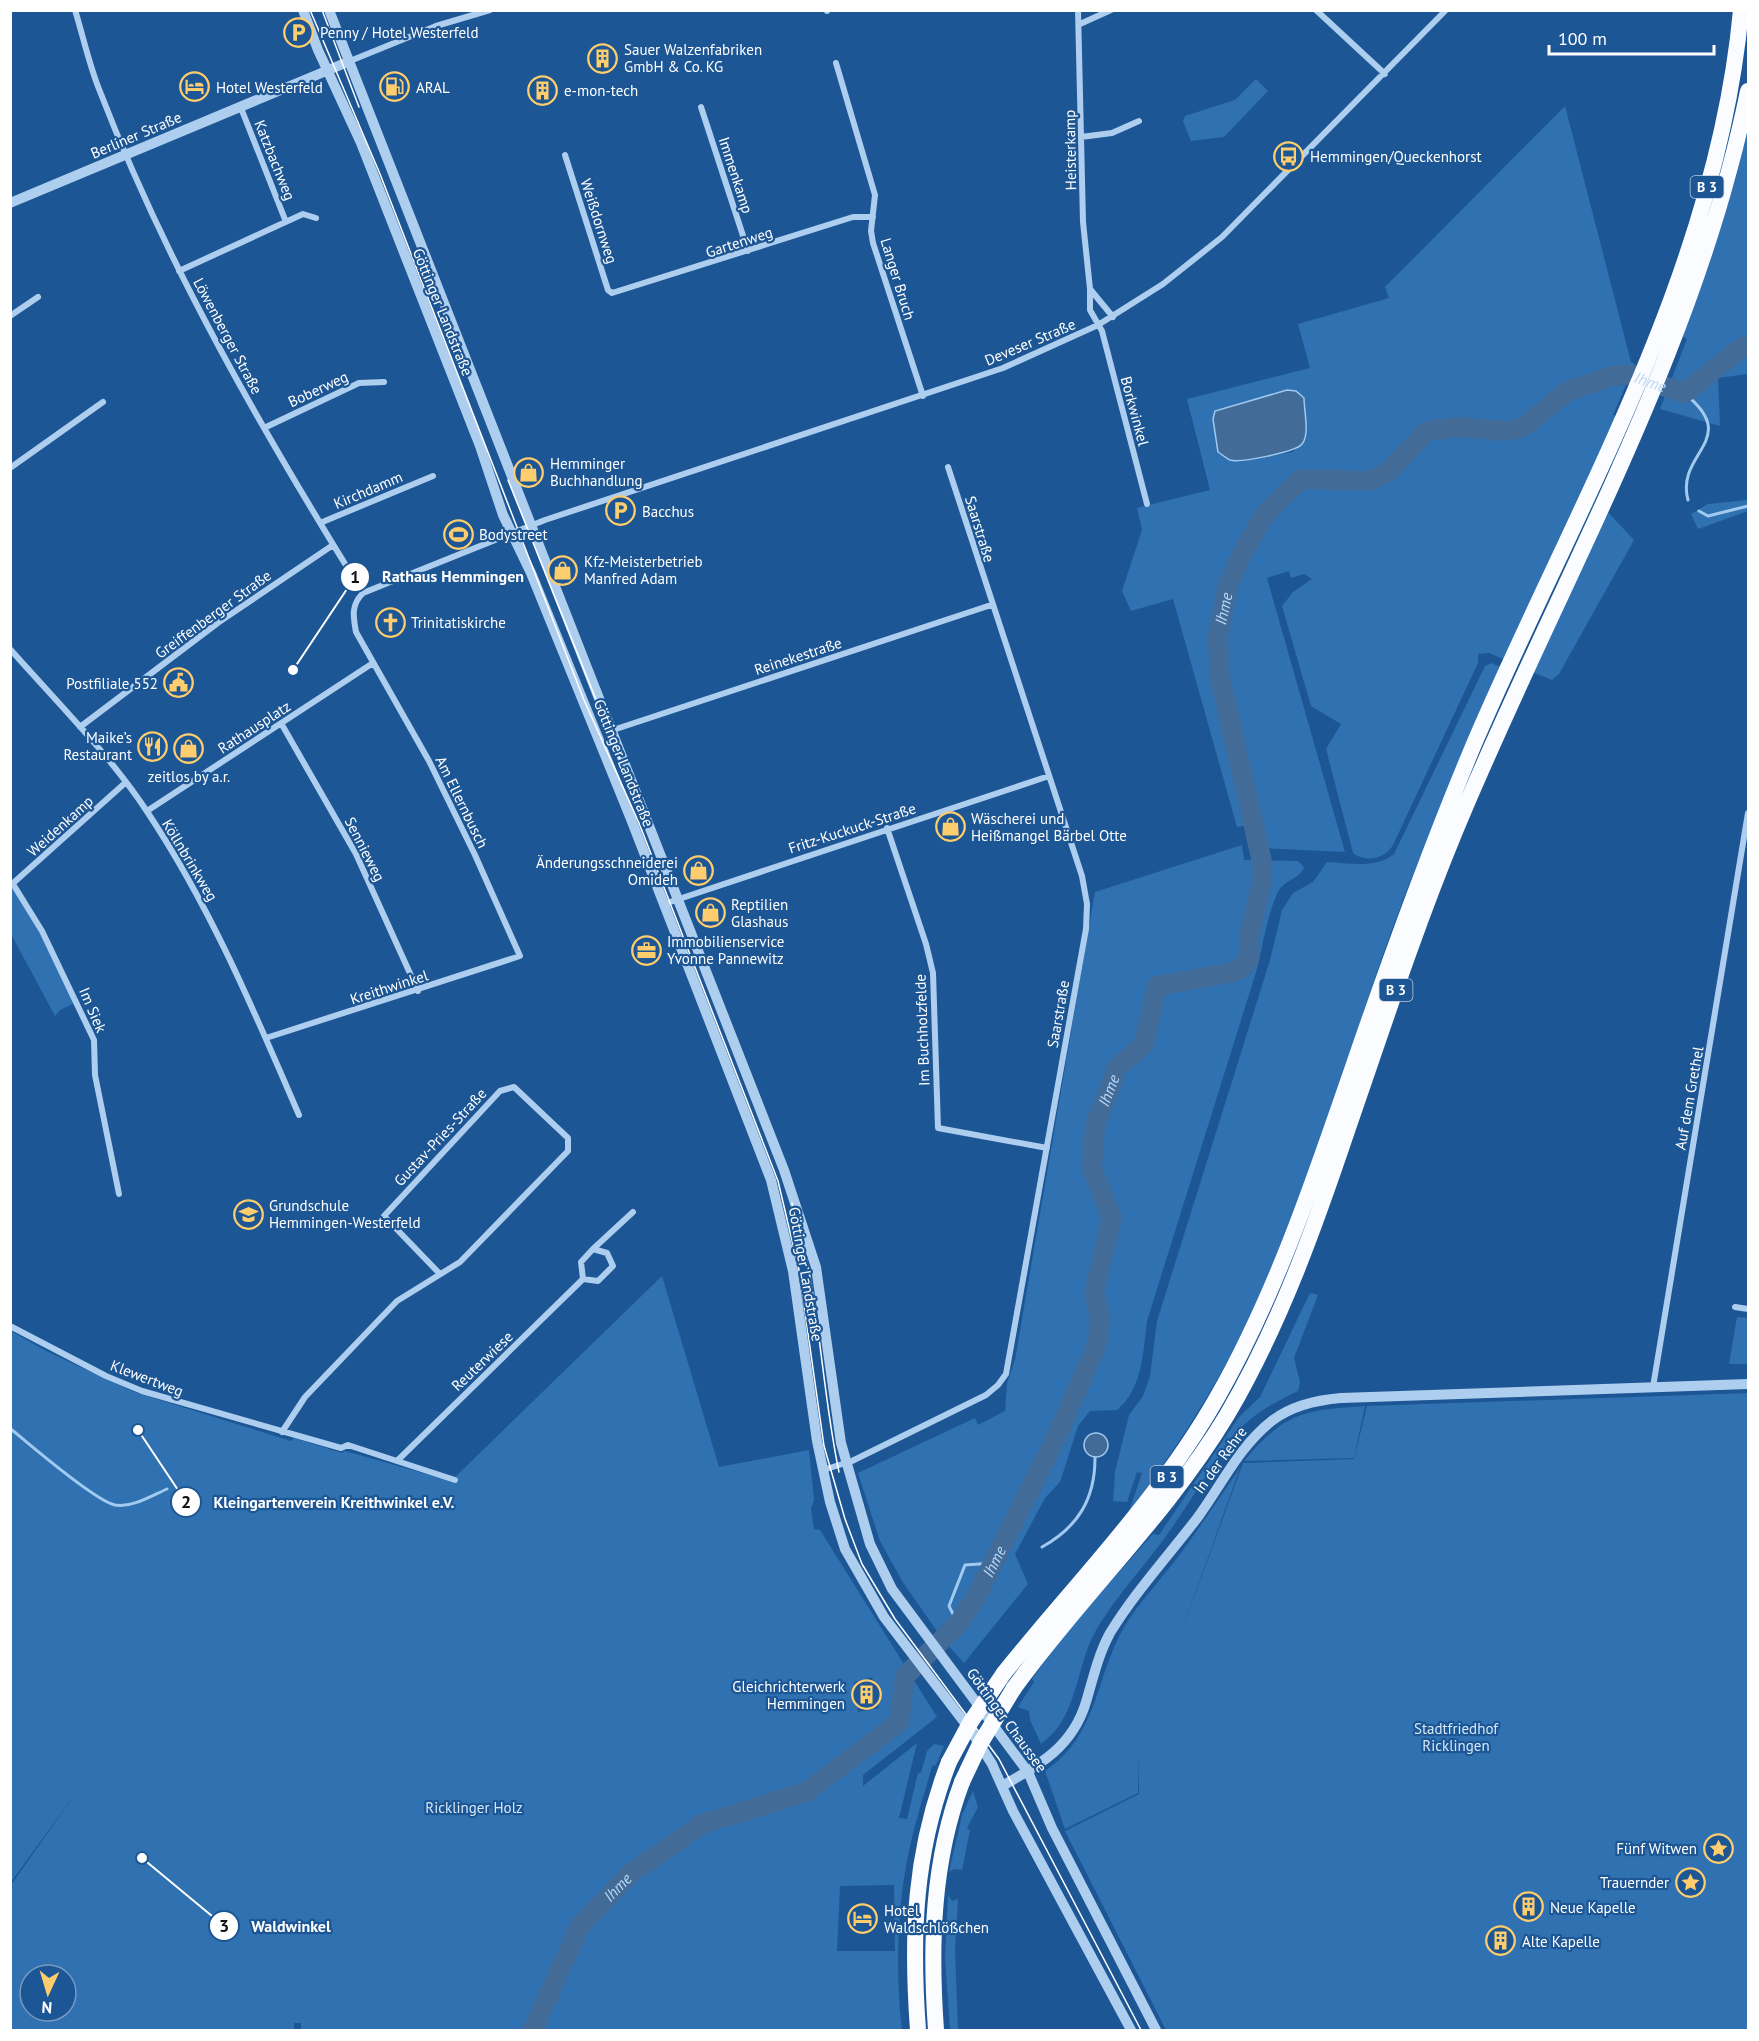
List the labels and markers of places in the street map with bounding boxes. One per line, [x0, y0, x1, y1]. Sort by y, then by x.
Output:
parking icon: Penny / Hotel Westerfeld [283, 16, 315, 48]
place label: Penny / Hotel Westerfeld [320, 23, 478, 42]
place label: Sauer Walzenfabriken GmbH & Co. KG [624, 40, 762, 76]
building icon: Sauer Walzenfabriken GmbH & Co. KG [587, 42, 619, 74]
hotel icon: Hotel Westerfeld [179, 71, 211, 103]
fuel station icon: ARAL [379, 71, 411, 103]
building icon: e-mon-tech [527, 74, 559, 106]
place label: Hotel Westerfeld [216, 78, 323, 97]
place label: ARAL [416, 78, 450, 97]
place label: e-mon-tech [564, 81, 638, 100]
bus stop icon: Hemmingen/Queckenhorst [1273, 140, 1305, 172]
place label: Hemmingen/Queckenhorst [1310, 147, 1482, 166]
place label: Hemminger Buchhandlung [550, 454, 642, 490]
shop icon: Hemminger Buchhandlung [513, 456, 545, 488]
parking icon: Bacchus [605, 495, 637, 527]
place label: Bacchus [642, 502, 694, 521]
sports icon: Bodystreet [442, 518, 474, 550]
place label: Bodystreet [479, 525, 548, 544]
place label: Kfz-Meisterbetrieb Manfred Adam [584, 552, 703, 588]
shop icon: Kfz-Meisterbetrieb Manfred Adam [547, 554, 579, 586]
callout: Rathaus Hemmingen [340, 560, 536, 594]
church icon: Trinitatiskirche [374, 606, 406, 638]
place label: Trinitatiskirche [411, 613, 506, 632]
public building icon: Postfiliale 552 [163, 667, 195, 699]
place label: Postfiliale 552 [66, 674, 158, 693]
place label: Maike’s Restaurant [63, 728, 132, 764]
restaurant icon: Maike’s Restaurant [137, 730, 169, 762]
shop icon: zeitlos by a.r. [173, 733, 205, 765]
place label: zeitlos by a.r. [148, 767, 230, 786]
place label: Wäscherei und Heißmangel Bärbel Otte [971, 809, 1127, 845]
shop icon: Wäscherei und Heißmangel Bärbel Otte [934, 811, 966, 843]
place label: Änderungsschneiderei Omideh [536, 853, 678, 889]
shop icon: Änderungsschneiderei Omideh [683, 855, 715, 887]
place label: Reptilien Glashaus [731, 895, 788, 931]
shop icon: Reptilien Glashaus [694, 897, 726, 929]
place label: Immobilienservice Yvonne Pannewitz [667, 932, 784, 968]
office icon: Immobilienservice Yvonne Pannewitz [630, 934, 662, 966]
place label: Grundschule Hemmingen-Westerfeld [269, 1196, 421, 1232]
school or university icon: Grundschule Hemmingen-Westerfeld [232, 1198, 264, 1230]
callout: Kleingartenverein Kreithwinkel e.V. [171, 1485, 467, 1519]
place label: Gleichrichterwerk Hemmingen [732, 1677, 846, 1713]
building icon: Gleichrichterwerk Hemmingen [850, 1679, 882, 1711]
place icon: Fünf Witwen [1702, 1832, 1734, 1864]
place label: Fünf Witwen [1616, 1839, 1697, 1858]
place icon: Trauernder [1674, 1866, 1706, 1898]
place label: Trauernder [1600, 1873, 1669, 1892]
building icon: Neue Kapelle [1513, 1891, 1545, 1923]
place label: Neue Kapelle [1550, 1898, 1636, 1917]
place label: Hotel Waldschlößchen [884, 1901, 989, 1937]
hotel icon: Hotel Waldschlößchen [847, 1903, 879, 1935]
callout: Waldwinkel [209, 1909, 342, 1943]
building icon: Alte Kapelle [1485, 1925, 1517, 1957]
place label: Alte Kapelle [1522, 1932, 1600, 1951]

